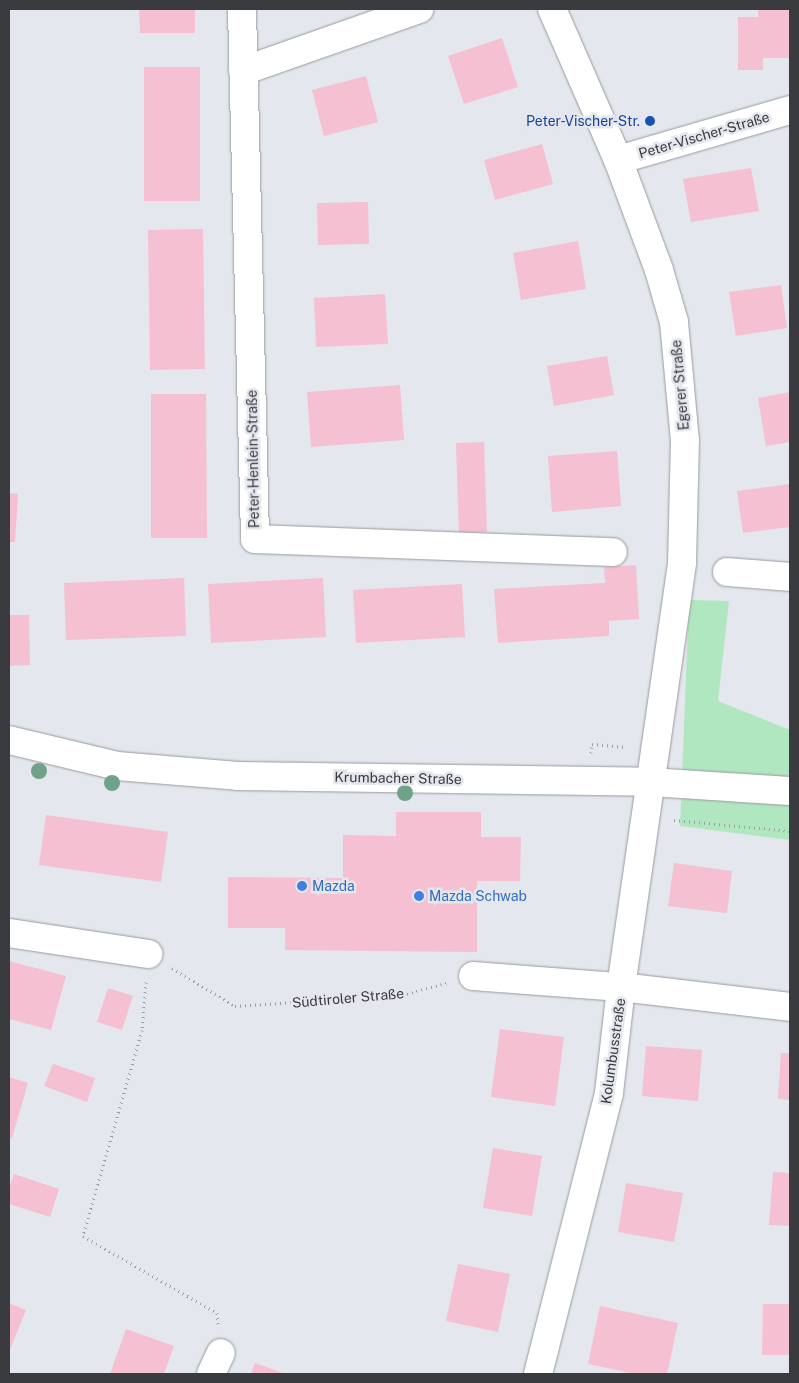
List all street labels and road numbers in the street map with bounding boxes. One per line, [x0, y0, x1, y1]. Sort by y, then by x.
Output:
street label: Peter-Vischer-Straße [637, 108, 771, 162]
street label: Egerer Straße [668, 339, 692, 431]
street label: Peter-Henlein-Straße [243, 390, 263, 528]
street label: Krumbacher Straße [334, 768, 462, 788]
street label: Südtiroler Straße [291, 985, 405, 1011]
street label: Kolumbusstraße [597, 997, 629, 1105]

